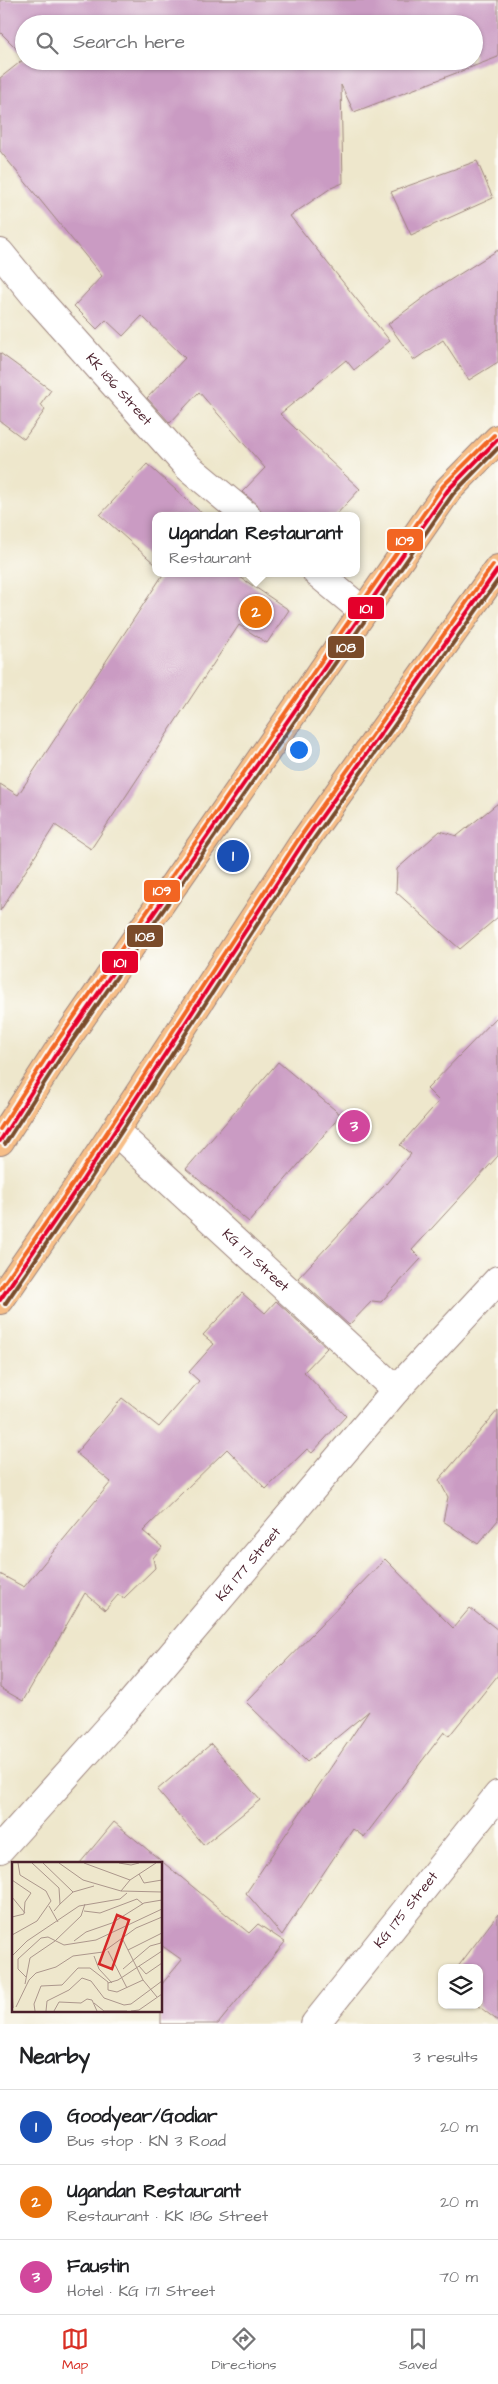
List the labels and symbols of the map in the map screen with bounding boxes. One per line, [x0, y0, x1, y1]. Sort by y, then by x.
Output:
street label: KK 186 Street [81, 349, 157, 430]
line badge: 109 [386, 528, 424, 552]
text: 109 [396, 531, 414, 551]
pin: 2 [240, 593, 272, 631]
line badge: 101 [347, 596, 385, 620]
text: 101 [360, 599, 372, 619]
line badge: 108 [327, 635, 365, 659]
text: 108 [336, 638, 356, 658]
your location [286, 737, 312, 763]
pin: 1 [217, 837, 249, 875]
line badge: 109 [143, 879, 181, 903]
text: 109 [153, 881, 171, 901]
line badge: 108 [126, 924, 164, 948]
text: 108 [135, 927, 155, 947]
line badge: 101 [101, 950, 139, 974]
text: 101 [114, 953, 126, 973]
pin: 3 [338, 1107, 370, 1145]
street label: KG 171 Street [217, 1224, 294, 1297]
street label: KG 177 Street [211, 1523, 286, 1606]
inset map [12, 1862, 162, 2012]
street label: KG 175 Street [369, 1867, 443, 1953]

